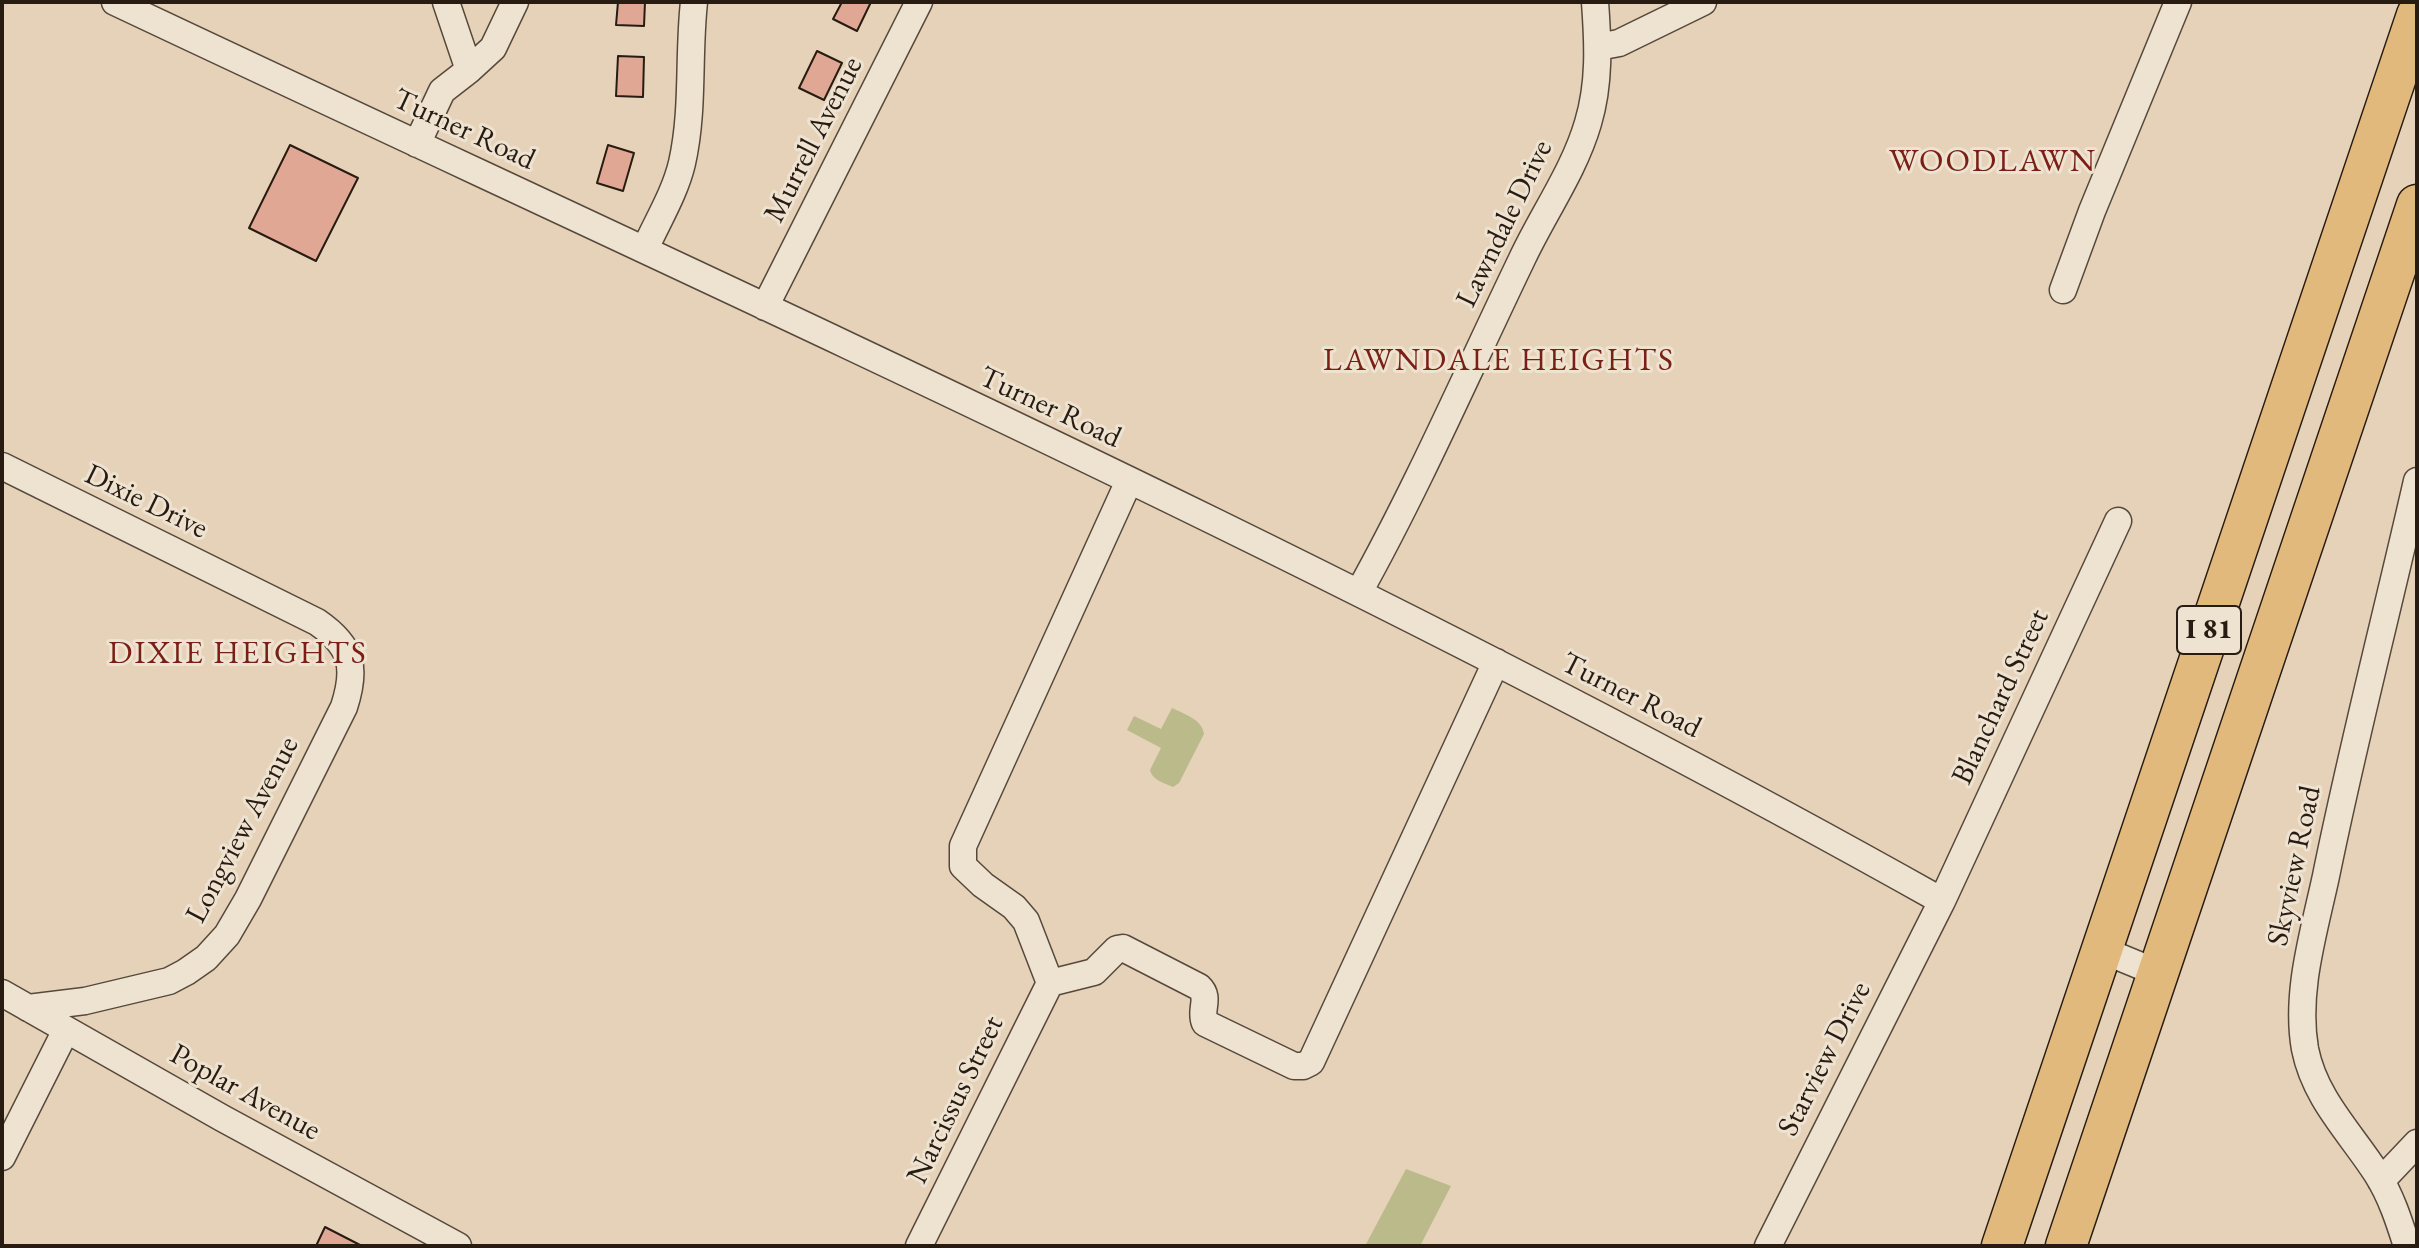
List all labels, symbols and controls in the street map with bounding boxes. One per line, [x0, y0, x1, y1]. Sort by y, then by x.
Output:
street label: Murrell Avenue [757, 51, 871, 229]
street label: Turner Road [387, 82, 541, 178]
street label: Lawndale Drive [1449, 135, 1561, 313]
district label: WOODLAWN [1889, 143, 2097, 181]
district label: LAWNDALE HEIGHTS [1323, 342, 1675, 380]
street label: Turner Road [973, 360, 1127, 456]
street label: Dixie Drive [79, 457, 213, 547]
street label: Blanchard Street [1945, 604, 2057, 790]
road number: I 81 [2177, 606, 2241, 654]
district label: DIXIE HEIGHTS [108, 635, 368, 673]
street label: Turner Road [1555, 645, 1707, 747]
street label: Longview Avenue [179, 731, 307, 929]
street label: Skyview Road [2260, 783, 2330, 949]
street label: Starview Drive [1771, 976, 1879, 1142]
street label: Narcissus Street [900, 1010, 1012, 1190]
street label: Poplar Avenue [164, 1037, 326, 1149]

